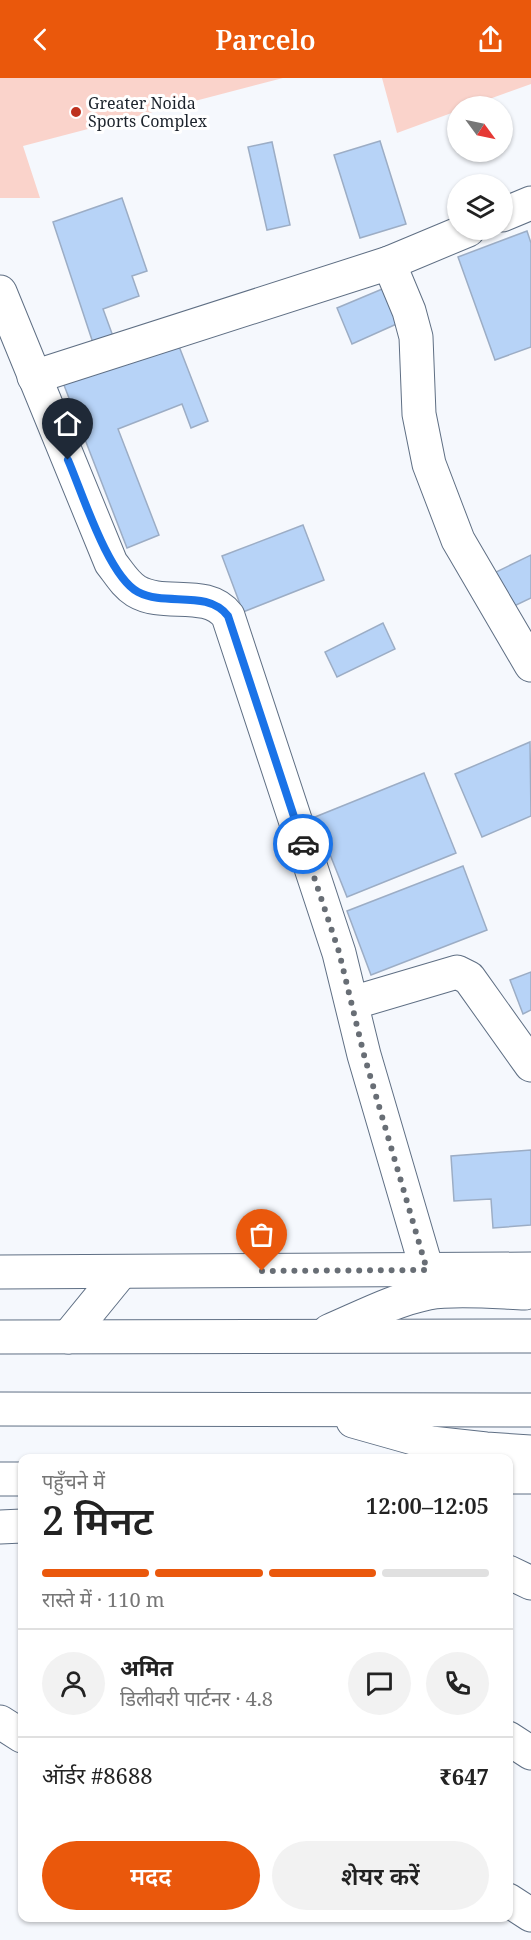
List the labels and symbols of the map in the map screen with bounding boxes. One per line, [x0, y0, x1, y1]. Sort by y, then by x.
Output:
place label: Greater Noida Sports Complex [88, 92, 208, 132]
north arrow [447, 96, 513, 162]
marker: Greater Noida Sports Complex [69, 105, 83, 119]
pin [42, 398, 93, 460]
courier [273, 814, 333, 874]
pin [236, 1209, 287, 1271]

